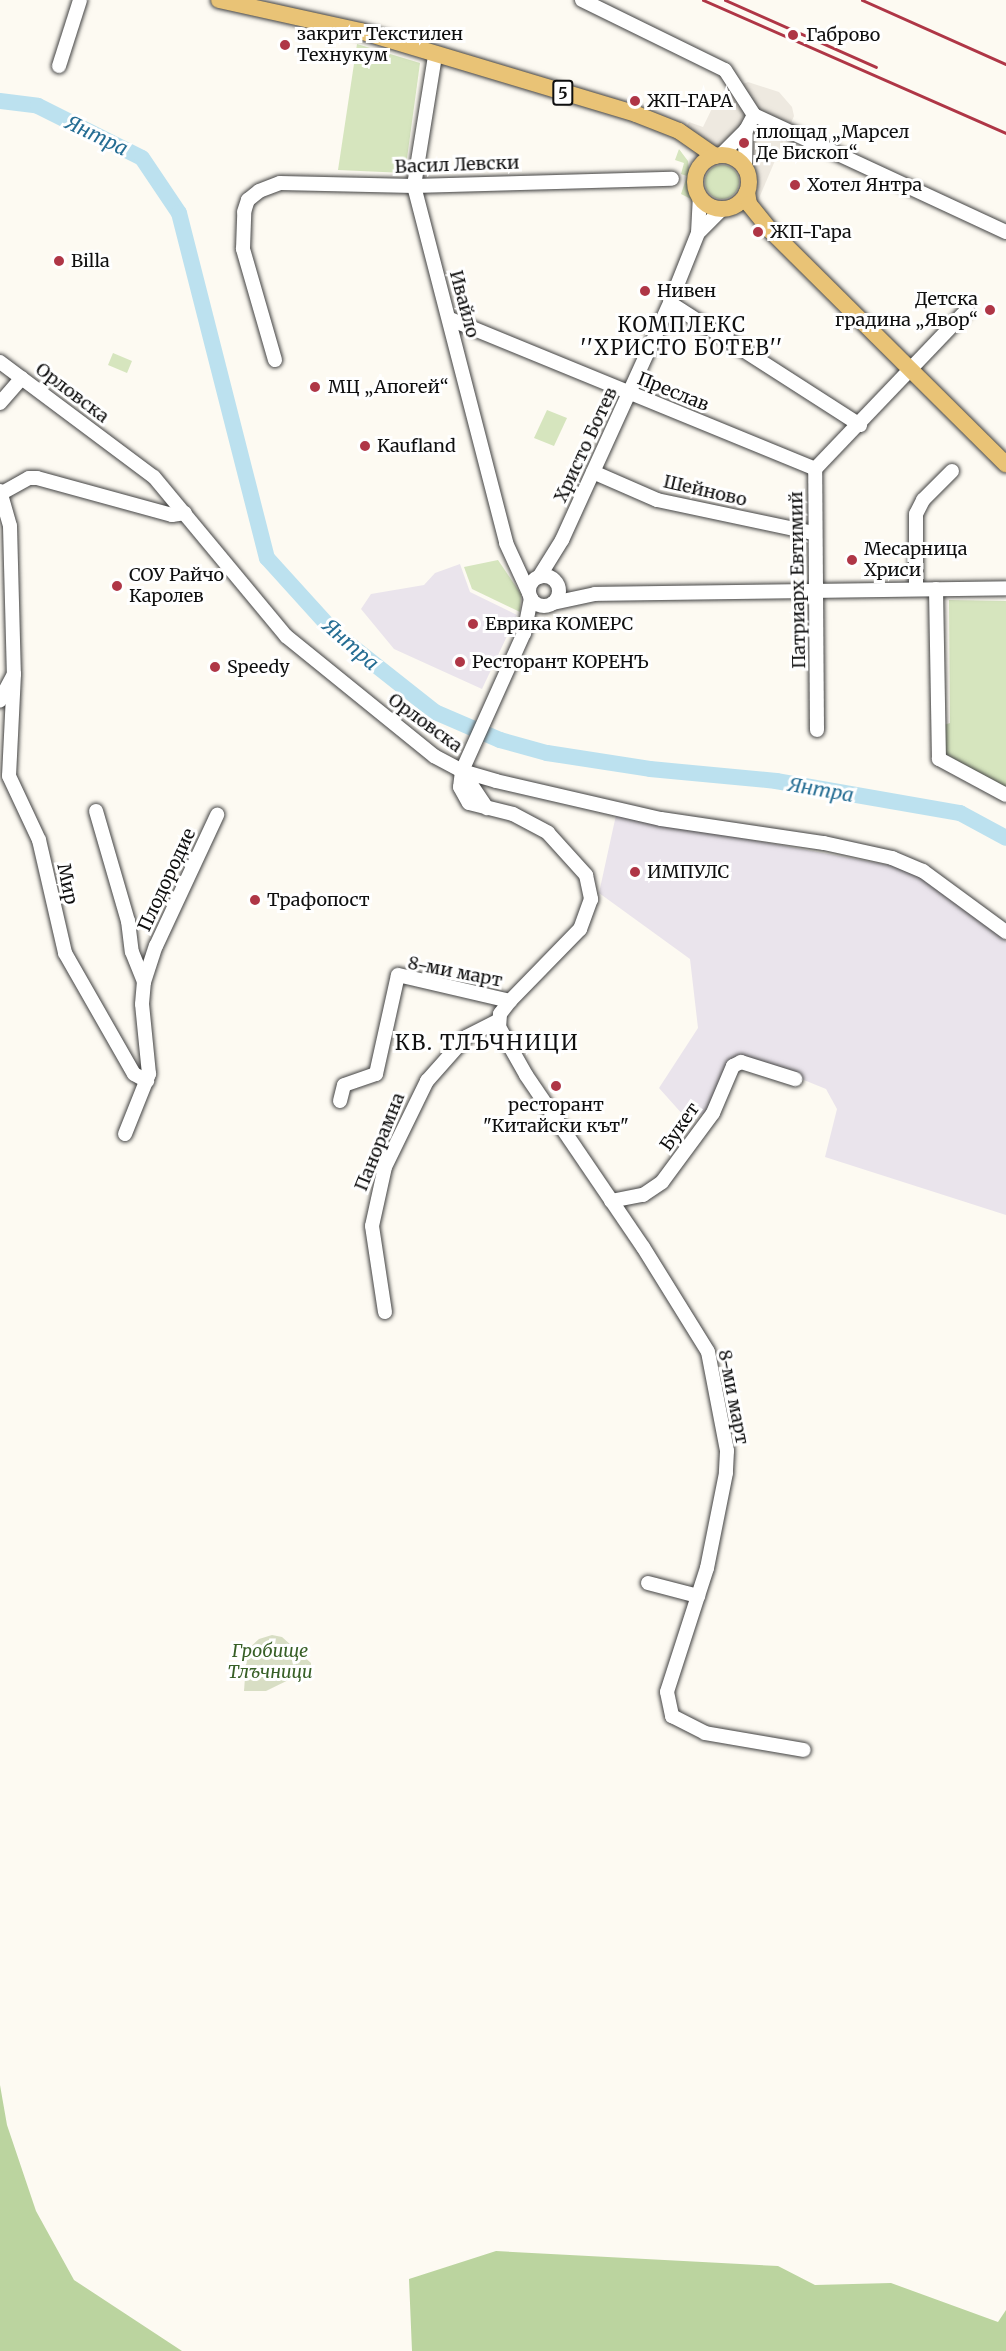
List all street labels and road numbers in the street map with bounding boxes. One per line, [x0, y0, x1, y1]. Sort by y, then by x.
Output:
road number: 5 [551, 80, 575, 106]
street label: Васил Левски [394, 152, 520, 178]
street label: Ивайло [445, 268, 483, 340]
street label: Орловска [31, 358, 113, 428]
street label: Преслав [634, 368, 712, 416]
street label: Христо Ботев [550, 384, 622, 506]
street label: Шейново [661, 471, 749, 511]
street label: Патриарх Евтимий [786, 491, 810, 669]
street label: Орловска [384, 689, 466, 757]
street label: Плодородие [134, 825, 200, 935]
street label: Мир [52, 862, 82, 906]
street label: 8-ми март [406, 952, 504, 992]
street label: Панорамна [351, 1090, 409, 1194]
street label: Букет [656, 1099, 704, 1155]
street label: 8-ми март [713, 1348, 753, 1446]

